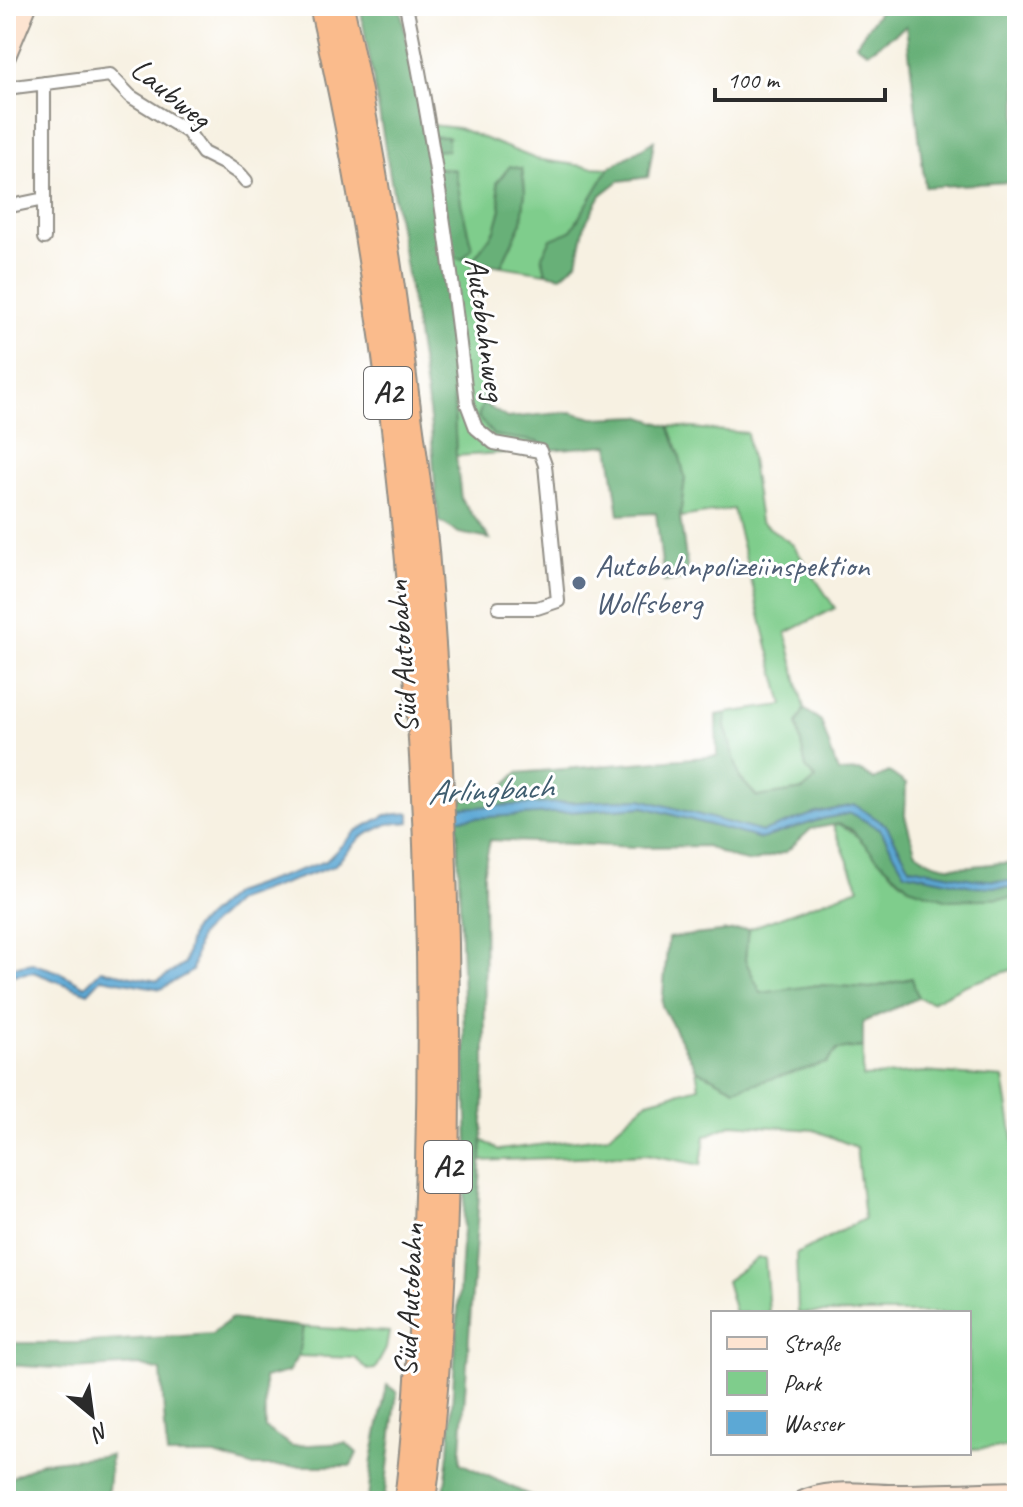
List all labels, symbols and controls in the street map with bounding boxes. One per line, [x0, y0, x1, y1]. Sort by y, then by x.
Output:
street label: Laubweg [122, 48, 221, 139]
scale bar [715, 52, 885, 102]
text: 100 m [727, 65, 781, 95]
street label: Autobahnweg [456, 255, 517, 405]
road number: A2 [364, 367, 412, 419]
place label: Autobahnpolizeiinspektion Wolfsberg [595, 545, 871, 623]
marker: Autobahnpolizeiinspektion Wolfsberg [570, 574, 588, 592]
street label: Süd Autobahn [376, 578, 428, 735]
water label: Arlingbach [426, 764, 556, 814]
road number: A2 [424, 1141, 472, 1193]
street label: Süd Autobahn [385, 1222, 434, 1378]
legend [711, 1311, 971, 1455]
text: Straße [783, 1328, 842, 1358]
text: Park [783, 1368, 823, 1398]
north arrow [52, 1375, 132, 1455]
text: Wasser [783, 1408, 846, 1438]
text: N [86, 1416, 114, 1449]

